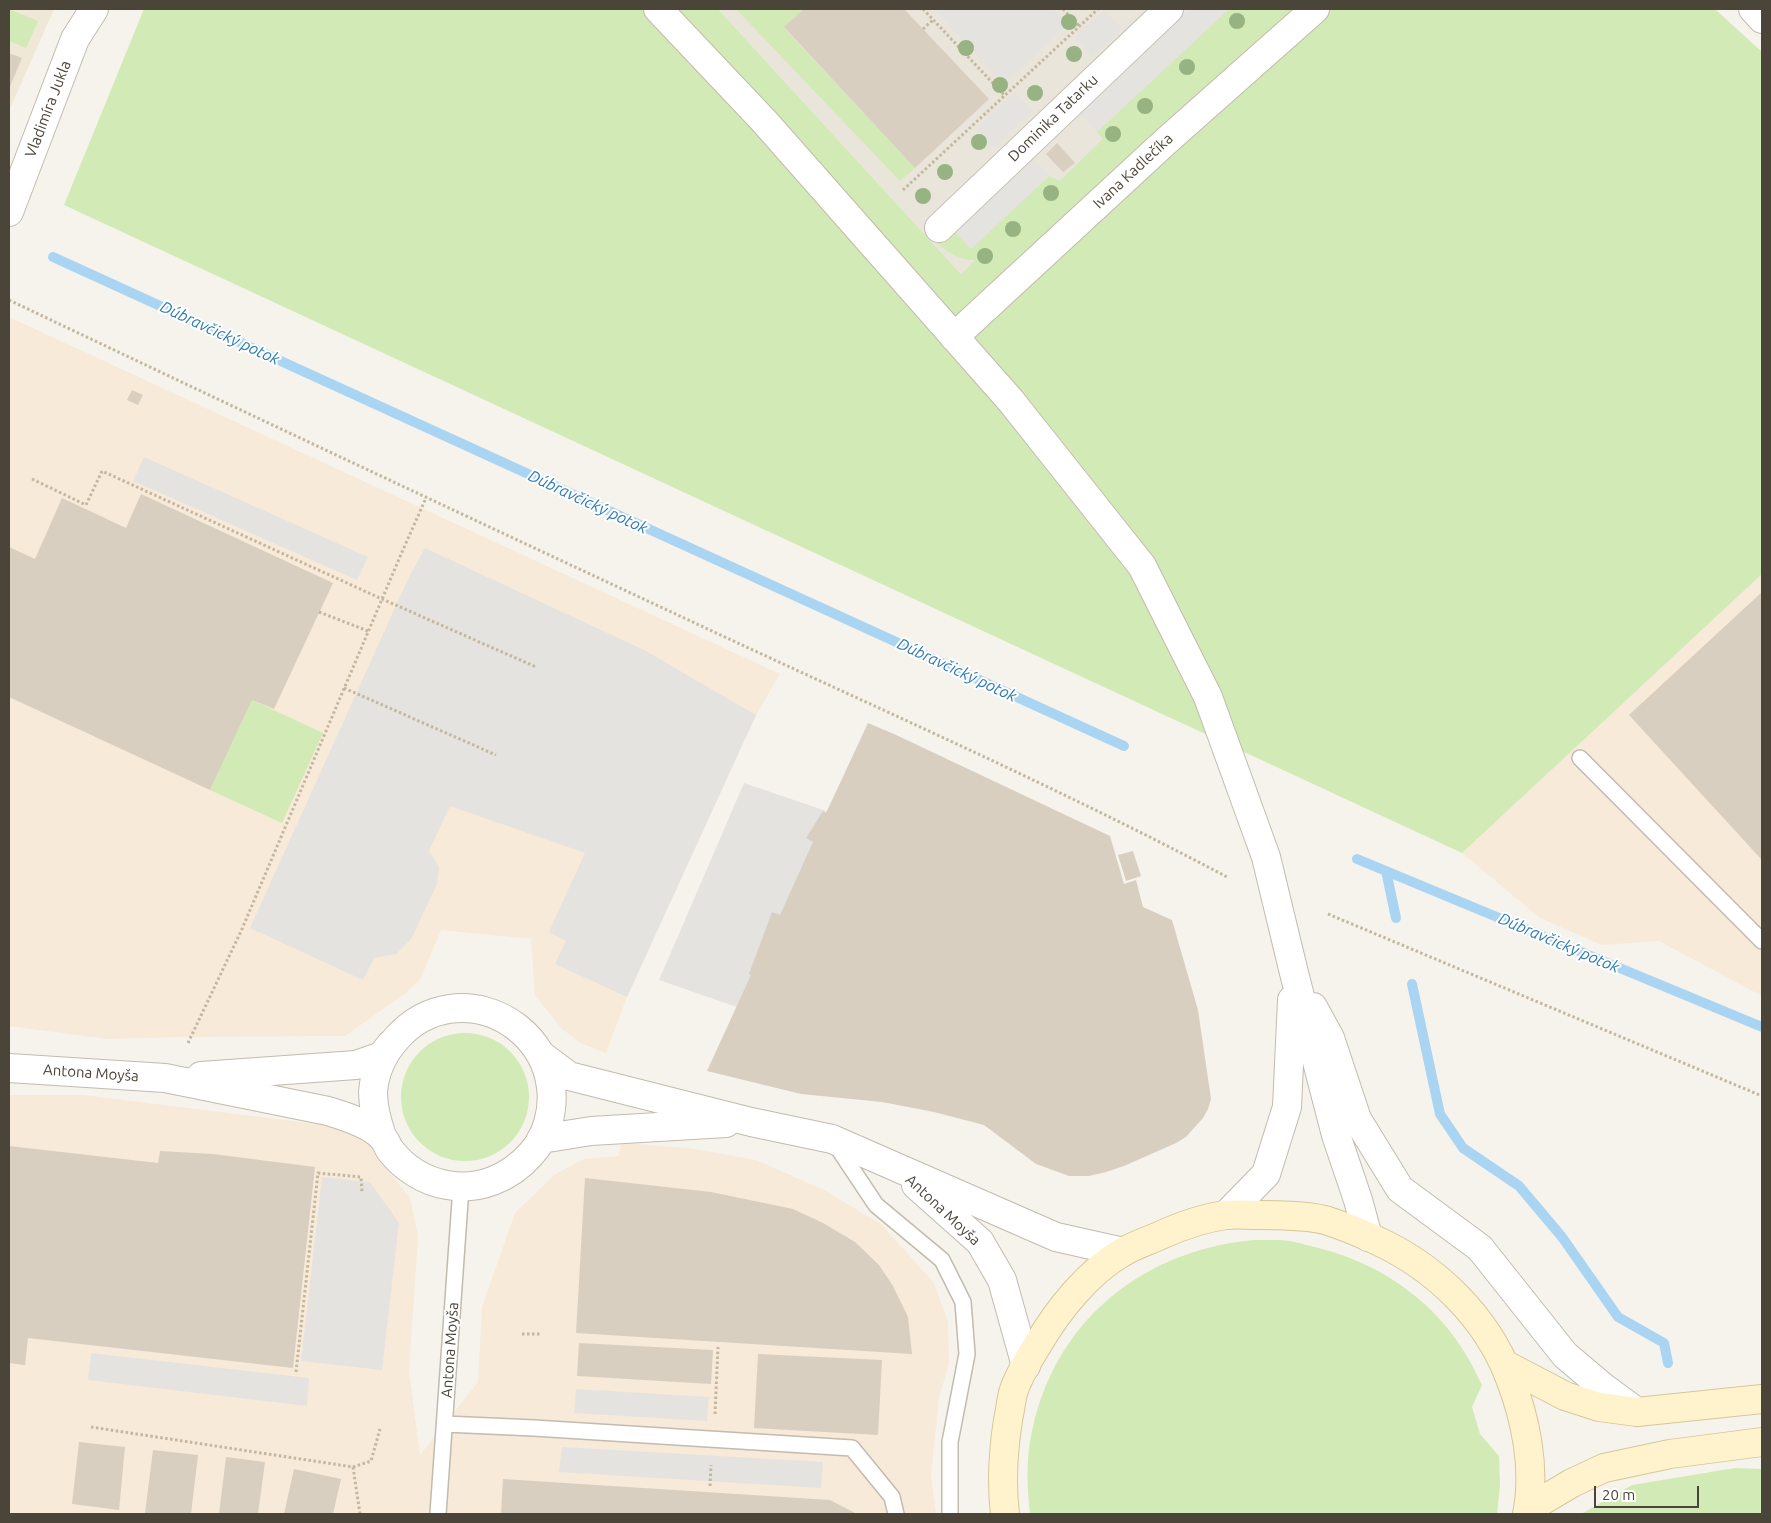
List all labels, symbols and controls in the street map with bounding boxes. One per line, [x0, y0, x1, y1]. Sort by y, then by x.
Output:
street label: Vladimíra Jukla [21, 58, 75, 160]
street label: Dominika Tatarku [1004, 71, 1102, 165]
street label: Ivana Kadlečíka [1089, 130, 1177, 212]
water label: Dúbravčický potok [157, 297, 283, 369]
water label: Dúbravčický potok [525, 466, 651, 538]
water label: Dúbravčický potok [894, 634, 1020, 706]
water label: Dúbravčický potok [1496, 909, 1622, 977]
street label: Antona Moyša [43, 1061, 139, 1085]
street label: Antona Moyša [902, 1171, 984, 1249]
street label: Antona Moyša [438, 1302, 462, 1398]
scale bar [1596, 1476, 1701, 1508]
text: 20 m [1602, 1486, 1635, 1503]

